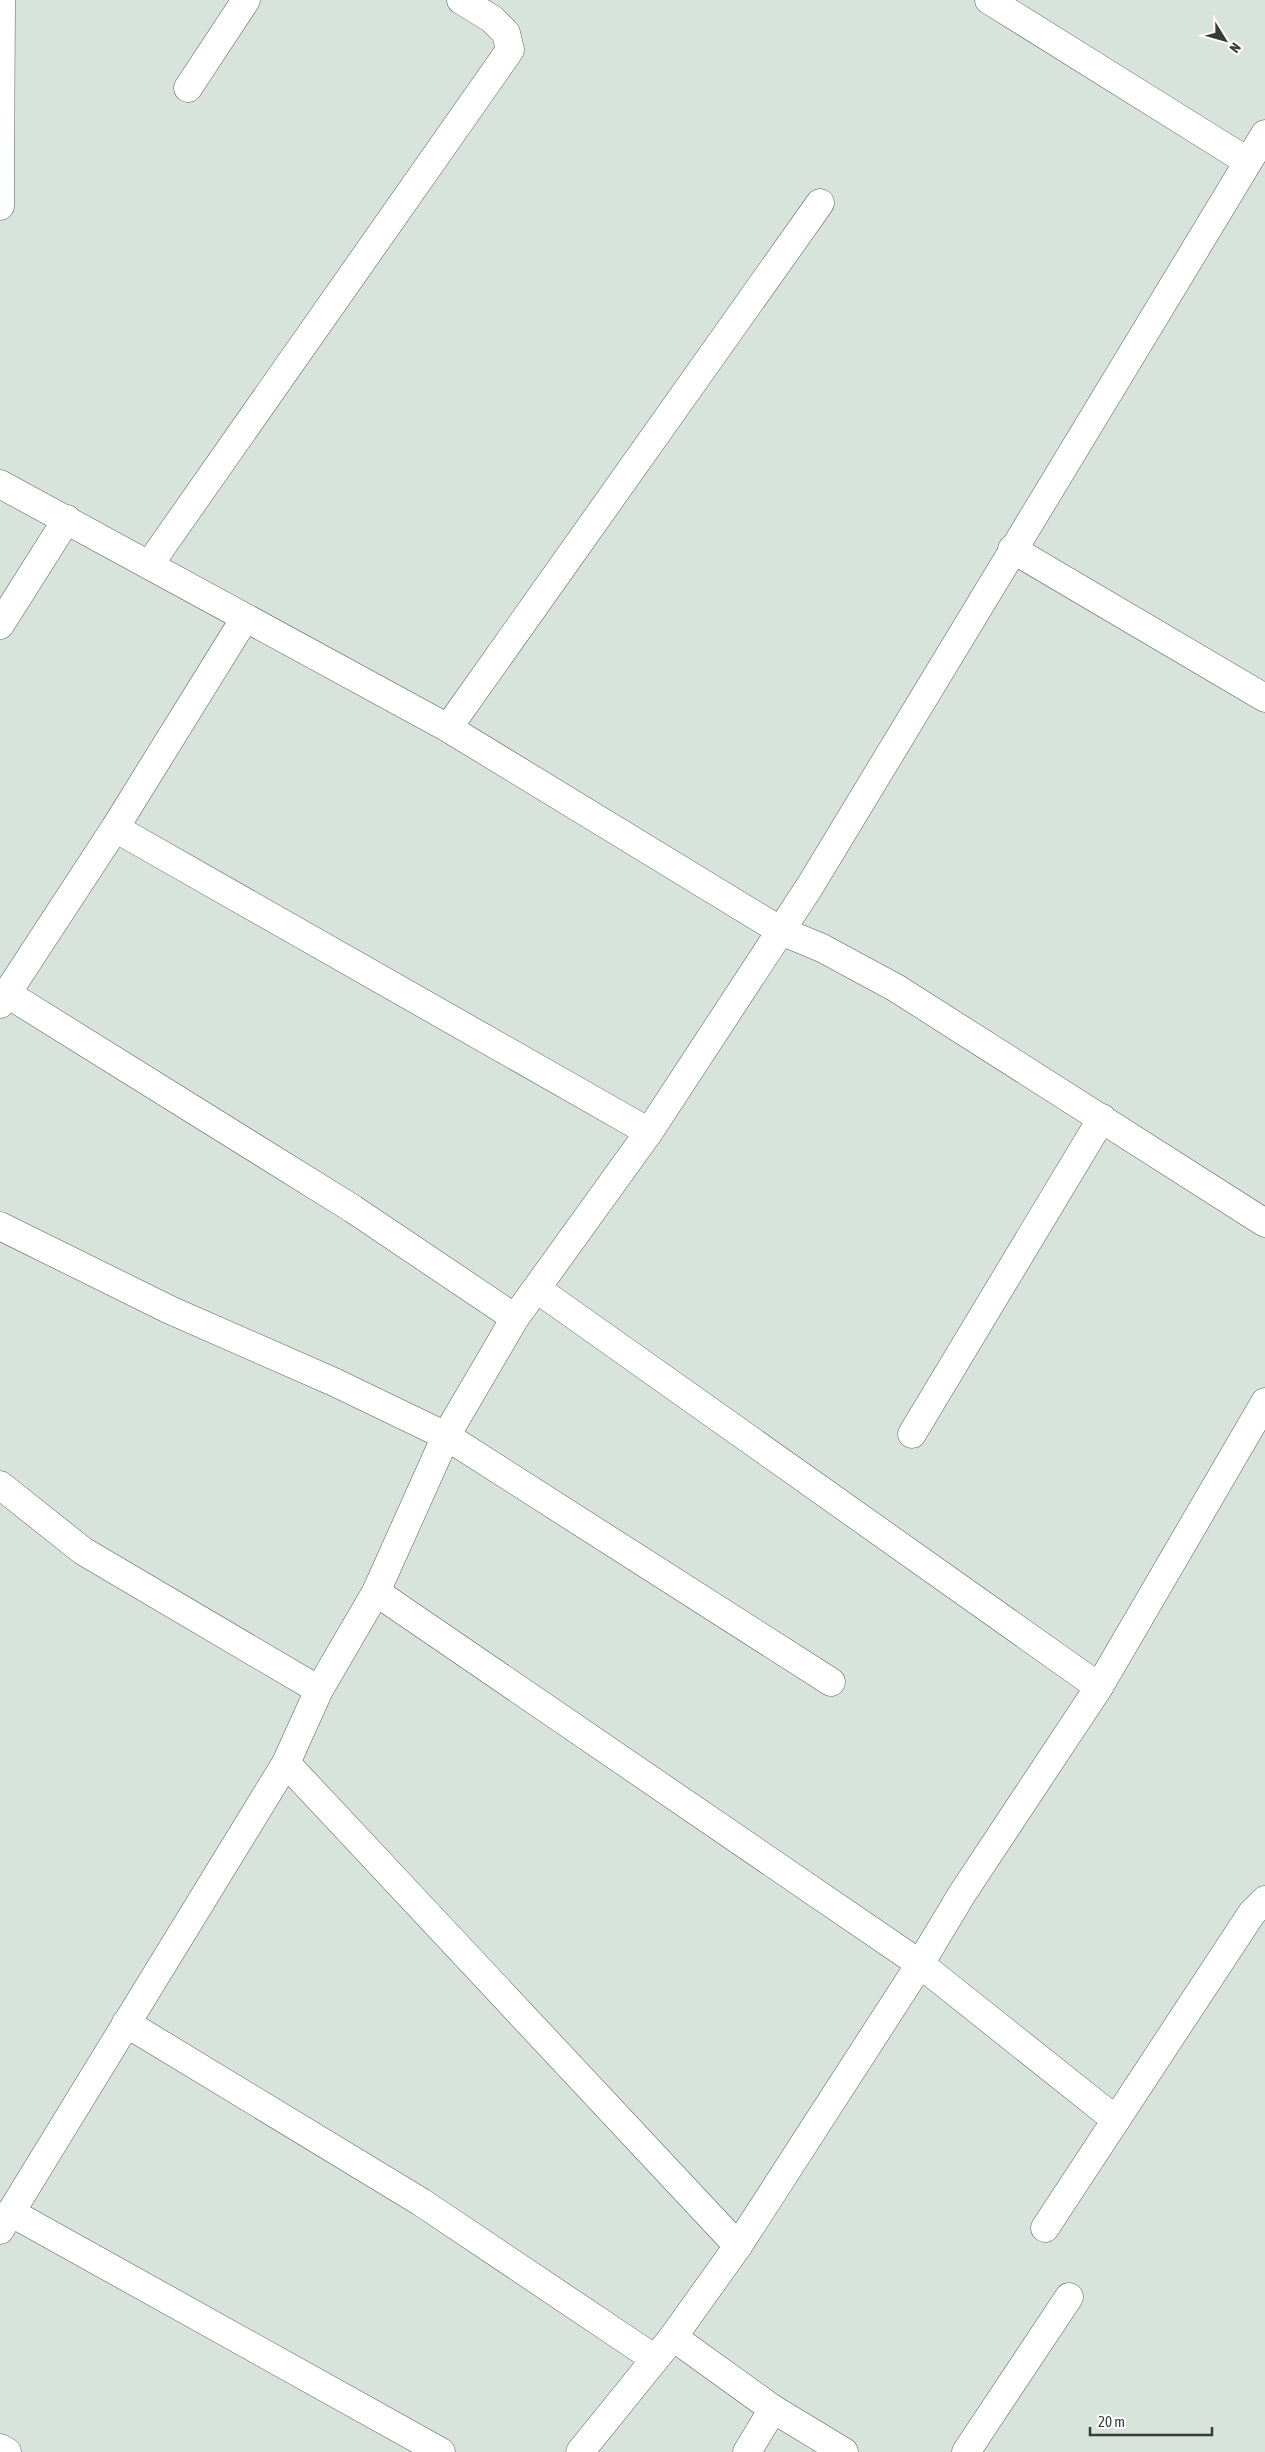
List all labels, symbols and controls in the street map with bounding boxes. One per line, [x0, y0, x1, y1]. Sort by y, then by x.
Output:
north arrow [1200, 15, 1250, 65]
text: N [1227, 40, 1244, 56]
scale bar [1090, 2404, 1212, 2436]
text: 20 m [1098, 2413, 1125, 2430]

